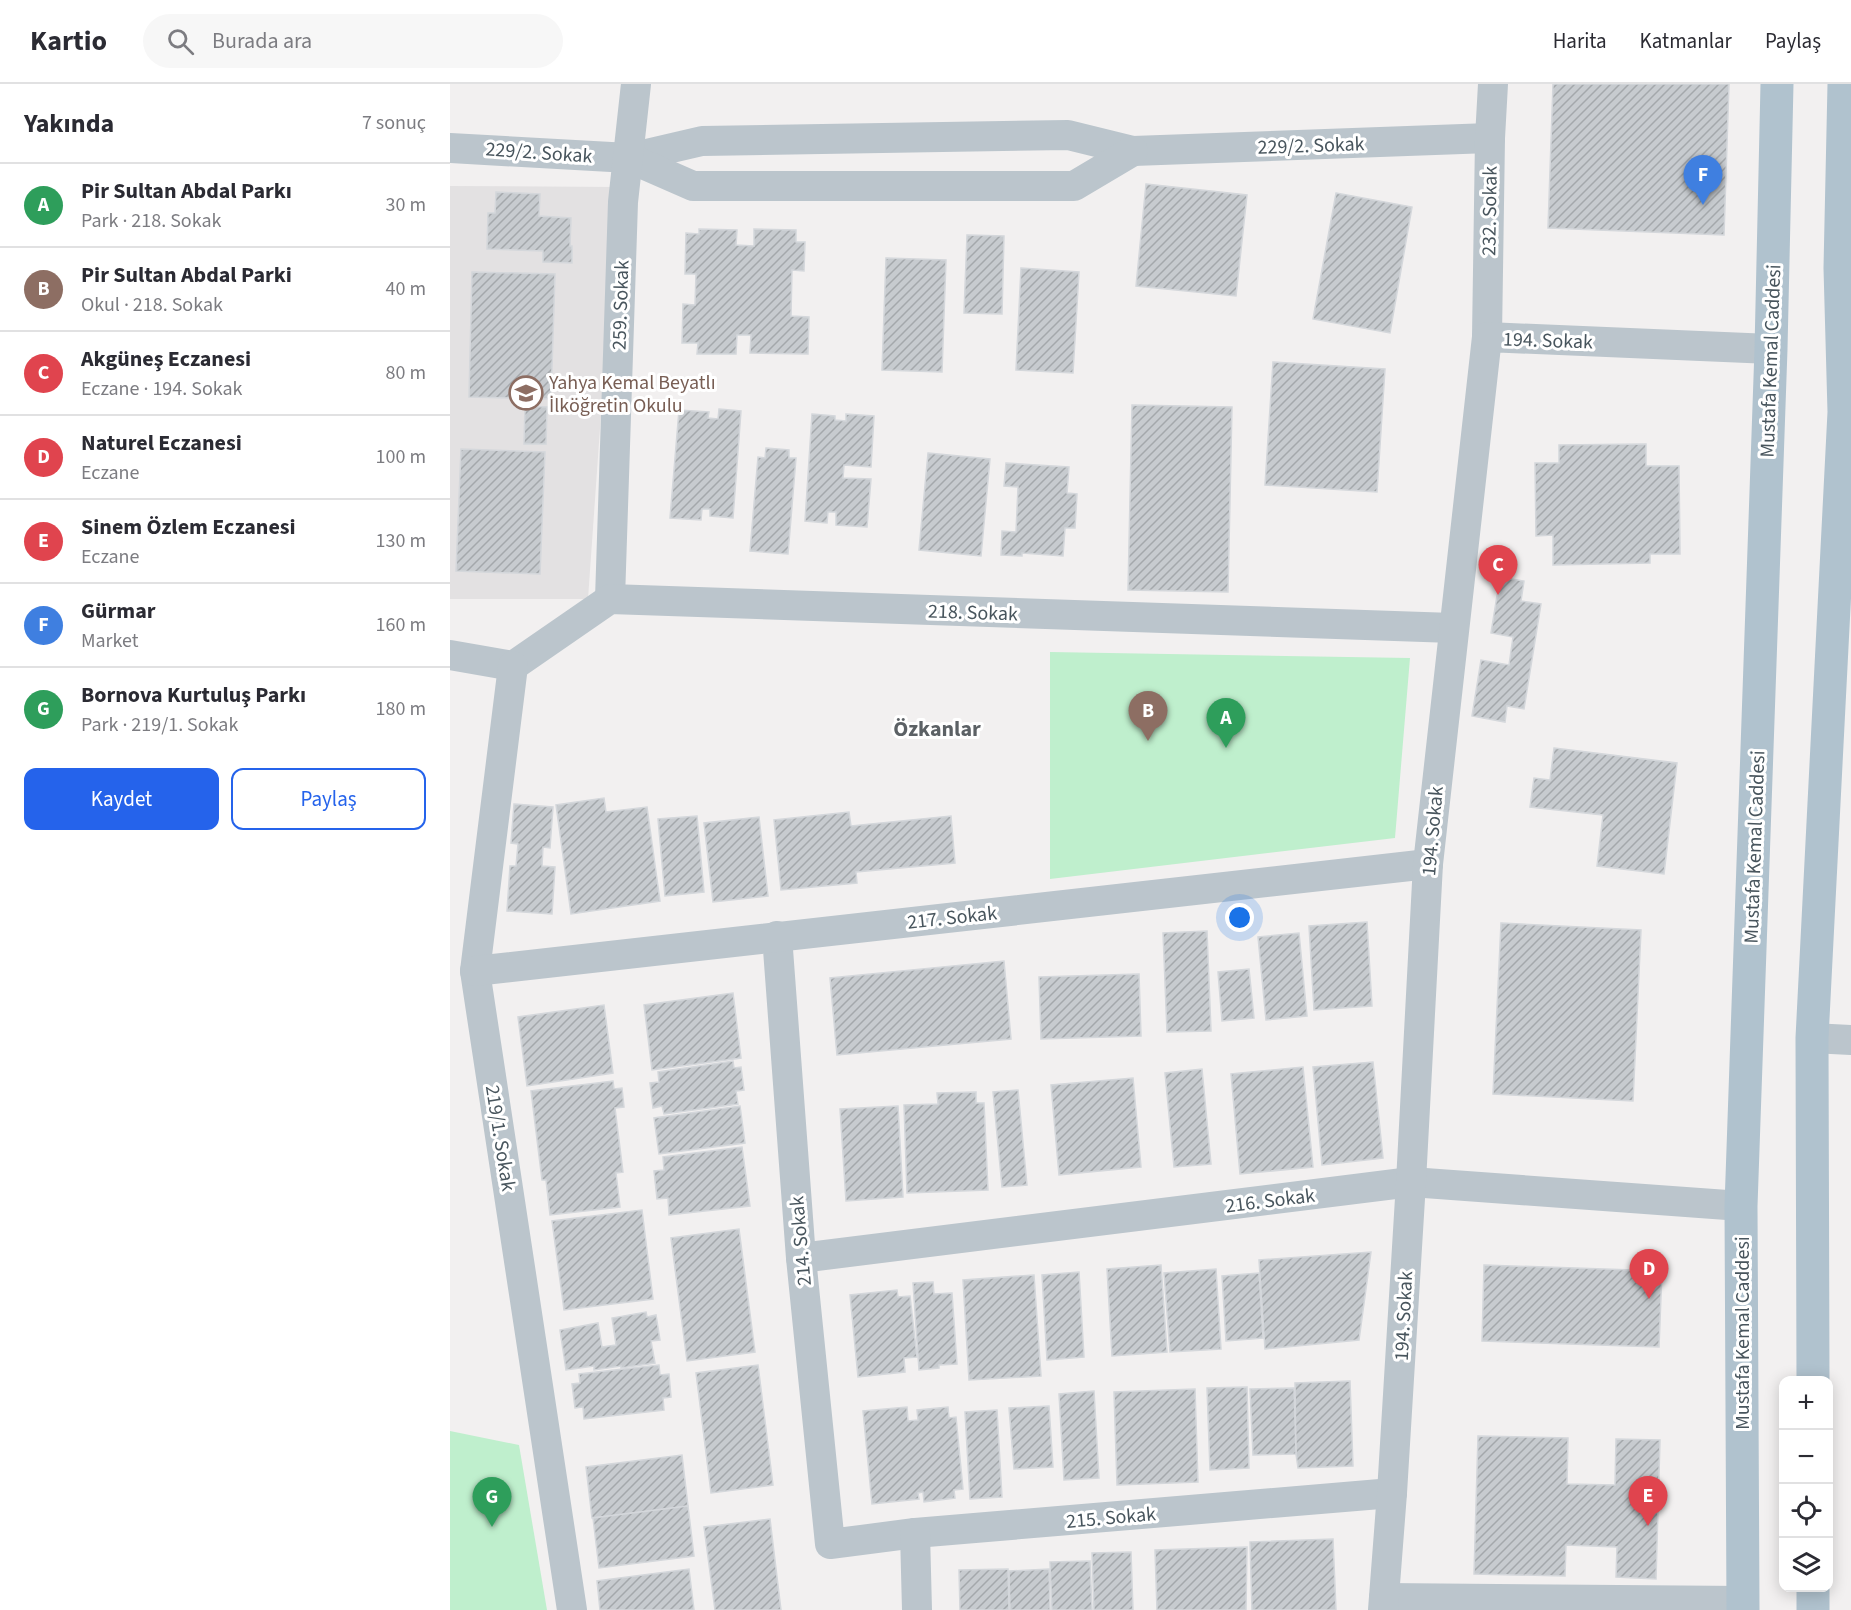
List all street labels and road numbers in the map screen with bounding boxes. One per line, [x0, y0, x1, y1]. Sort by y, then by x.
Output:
street label: 229/2. Sokak [1257, 130, 1365, 162]
street label: 229/2. Sokak [485, 135, 593, 171]
street label: 232. Sokak [1475, 166, 1505, 256]
street label: 259. Sokak [605, 259, 637, 350]
street label: Mustafa Kemal Caddesi [1754, 264, 1788, 458]
street label: 194. Sokak [1503, 325, 1594, 357]
street label: 218. Sokak [928, 597, 1019, 629]
street label: Mustafa Kemal Caddesi [1738, 750, 1772, 944]
street label: 194. Sokak [1415, 785, 1451, 877]
street label: 217. Sokak [906, 899, 998, 937]
street label: 219/1. Sokak [478, 1083, 522, 1193]
street label: 216. Sokak [1224, 1182, 1317, 1220]
street label: 214. Sokak [783, 1195, 819, 1287]
street label: Mustafa Kemal Caddesi [1729, 1236, 1757, 1430]
street label: 194. Sokak [1388, 1270, 1420, 1362]
street label: 215. Sokak [1065, 1500, 1157, 1536]

